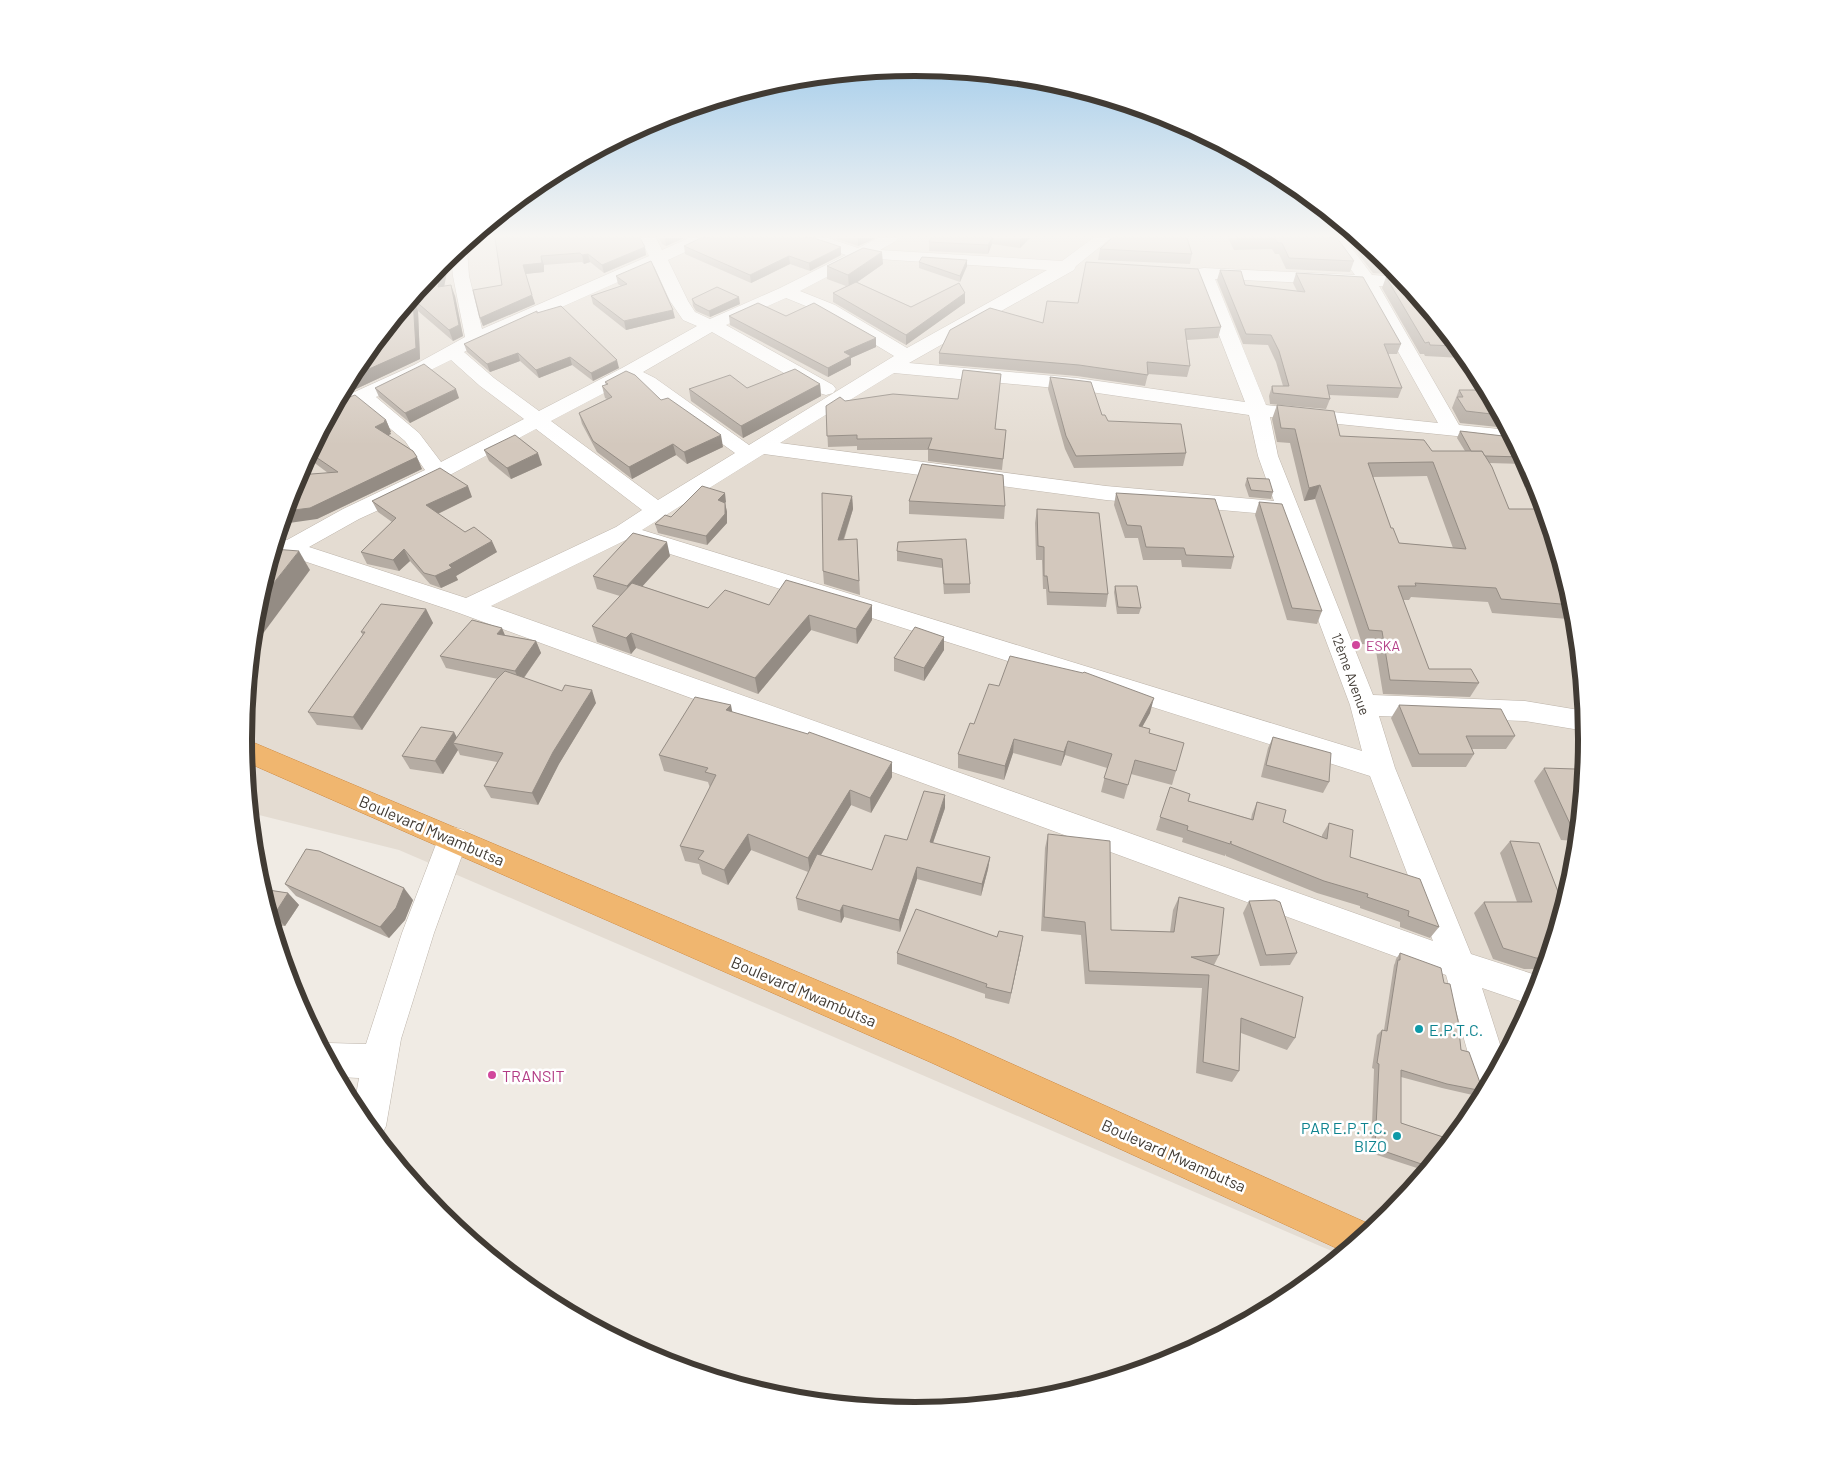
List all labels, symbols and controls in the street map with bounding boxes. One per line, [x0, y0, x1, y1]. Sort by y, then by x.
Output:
street label: 12ème Avenue [1328, 631, 1374, 717]
place label: ESKA [1366, 637, 1401, 654]
marker: ESKA [1350, 639, 1362, 651]
street label: Boulevard Mwambutsa [357, 791, 507, 869]
street label: Boulevard Mwambutsa [729, 952, 879, 1030]
place label: E.P.T.C. [1429, 1020, 1483, 1039]
marker: E.P.T.C. [1413, 1023, 1425, 1035]
place label: TRANSIT [502, 1066, 565, 1085]
marker: TRANSIT [486, 1069, 498, 1081]
street label: Boulevard Mwambutsa [1099, 1115, 1249, 1195]
place label: PAR E.P.T.C. BIZO [1301, 1118, 1387, 1155]
marker: PAR E.P.T.C. BIZO [1391, 1130, 1403, 1142]

